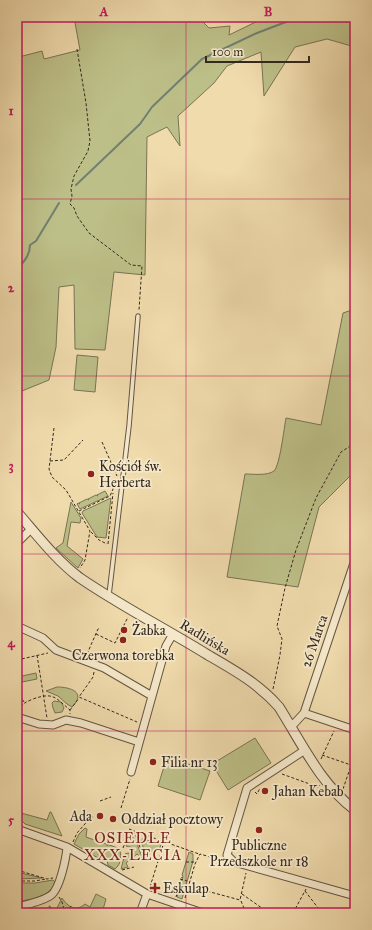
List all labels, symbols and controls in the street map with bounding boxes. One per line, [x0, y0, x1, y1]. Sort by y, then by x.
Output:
text: A [99, 4, 109, 20]
text: B [264, 4, 273, 20]
scale bar [206, 38, 309, 64]
text: 100 m [212, 45, 243, 59]
text: 1 [8, 103, 14, 119]
text: 2 [8, 280, 15, 296]
text: 3 [8, 458, 14, 474]
place label: Kościół św. Herberta [99, 458, 162, 491]
marker: Kościół św. Herberta [86, 469, 96, 479]
street label: 26 Marca [298, 613, 331, 670]
street label: Radlińska [177, 616, 233, 659]
place label: Żabka [132, 621, 166, 639]
marker: Żabka [119, 625, 129, 635]
text: 4 [7, 635, 15, 651]
marker: Czerwona torebka [118, 635, 128, 645]
place label: Czerwona torebka [72, 647, 174, 664]
place label: Filia nr 13 [161, 754, 218, 771]
marker: Filia nr 13 [148, 757, 158, 767]
place label: Jahan Kebab [271, 783, 344, 801]
marker: Jahan Kebab [260, 786, 270, 796]
place label: Ada [69, 808, 92, 825]
marker: Ada [95, 811, 105, 821]
place label: Oddział pocztowy [121, 811, 224, 828]
text: 5 [8, 812, 15, 828]
marker: Oddział pocztowy [108, 814, 118, 824]
marker: Publiczne Przedszkole nr 18 [254, 825, 264, 835]
district label: OSIEDLE XXX-LECIA [84, 829, 182, 864]
place label: Publiczne Przedszkole nr 18 [210, 837, 308, 870]
place label: Eskulap [163, 880, 209, 897]
marker: Eskulap [150, 883, 160, 893]

